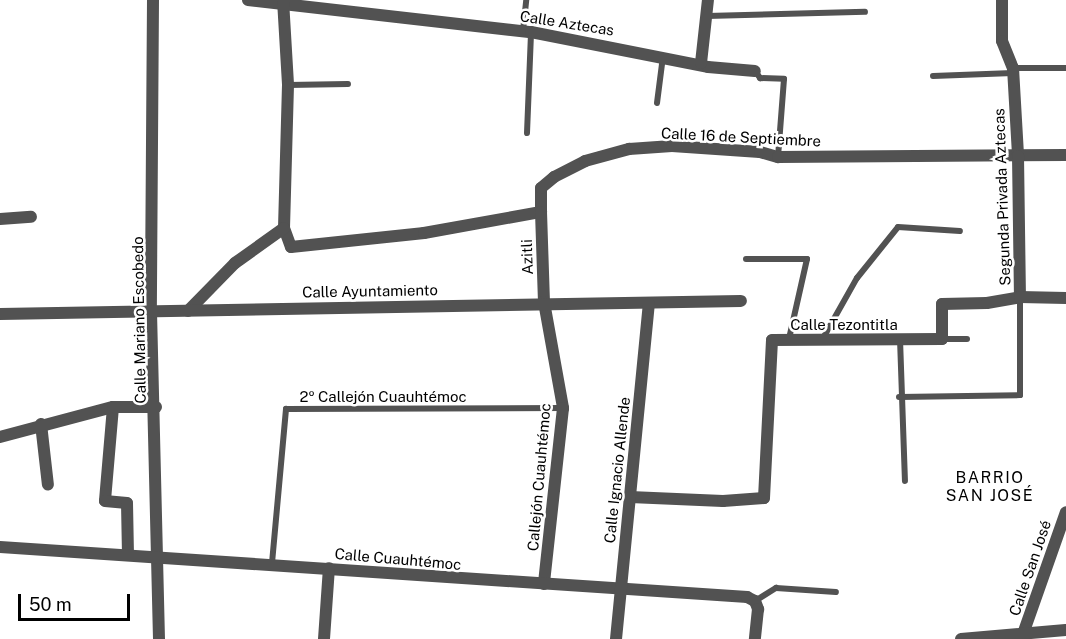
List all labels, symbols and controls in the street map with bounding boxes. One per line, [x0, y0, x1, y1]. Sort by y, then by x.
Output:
street label: Calle Aztecas [519, 7, 615, 39]
street label: Segunda Privada Aztecas [990, 108, 1014, 286]
street label: Calle 16 de Septiembre [660, 124, 822, 150]
street label: Calle Mariano Escobedo [129, 236, 149, 404]
street label: Azitli [517, 239, 537, 275]
street label: Calle Ayuntamiento [302, 281, 438, 301]
street label: Calle Tezontitla [790, 316, 898, 334]
street label: 2º Callejón Cuauhtémoc [299, 388, 467, 406]
street label: Calle Ignacio Allende [600, 396, 634, 544]
street label: Callejón Cuauhtémoc [524, 402, 554, 552]
district label: BARRIO SAN JOSÉ [946, 468, 1034, 506]
street label: Calle San José [1005, 518, 1055, 618]
street label: Calle Cuauhtémoc [334, 544, 462, 574]
scale bar [21, 582, 134, 620]
text: 50 m [29, 594, 72, 615]

